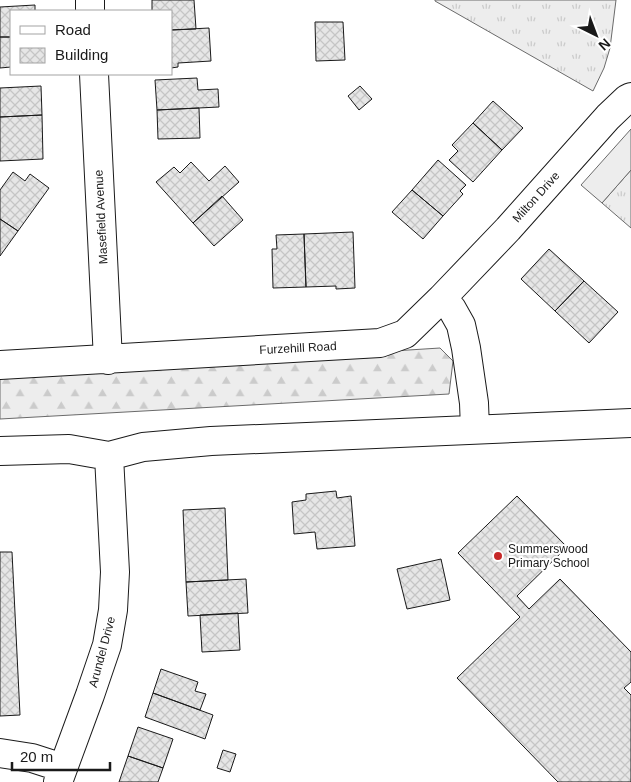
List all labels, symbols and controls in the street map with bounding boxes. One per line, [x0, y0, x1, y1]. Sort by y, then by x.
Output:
legend [10, 10, 172, 75]
north arrow [571, 10, 621, 60]
text: Road [55, 21, 91, 38]
text: N [596, 35, 614, 54]
text: Building [55, 46, 108, 63]
street label: Masefield Avenue [92, 169, 110, 265]
street label: Milton Drive [510, 169, 563, 225]
street label: Furzehill Road [259, 339, 337, 357]
place label: Summerswood Primary School [508, 542, 589, 570]
marker: Summerswood Primary School [492, 550, 504, 562]
street label: Arundel Drive [86, 615, 118, 689]
scale bar [12, 740, 110, 772]
text: 20 m [20, 748, 53, 765]

